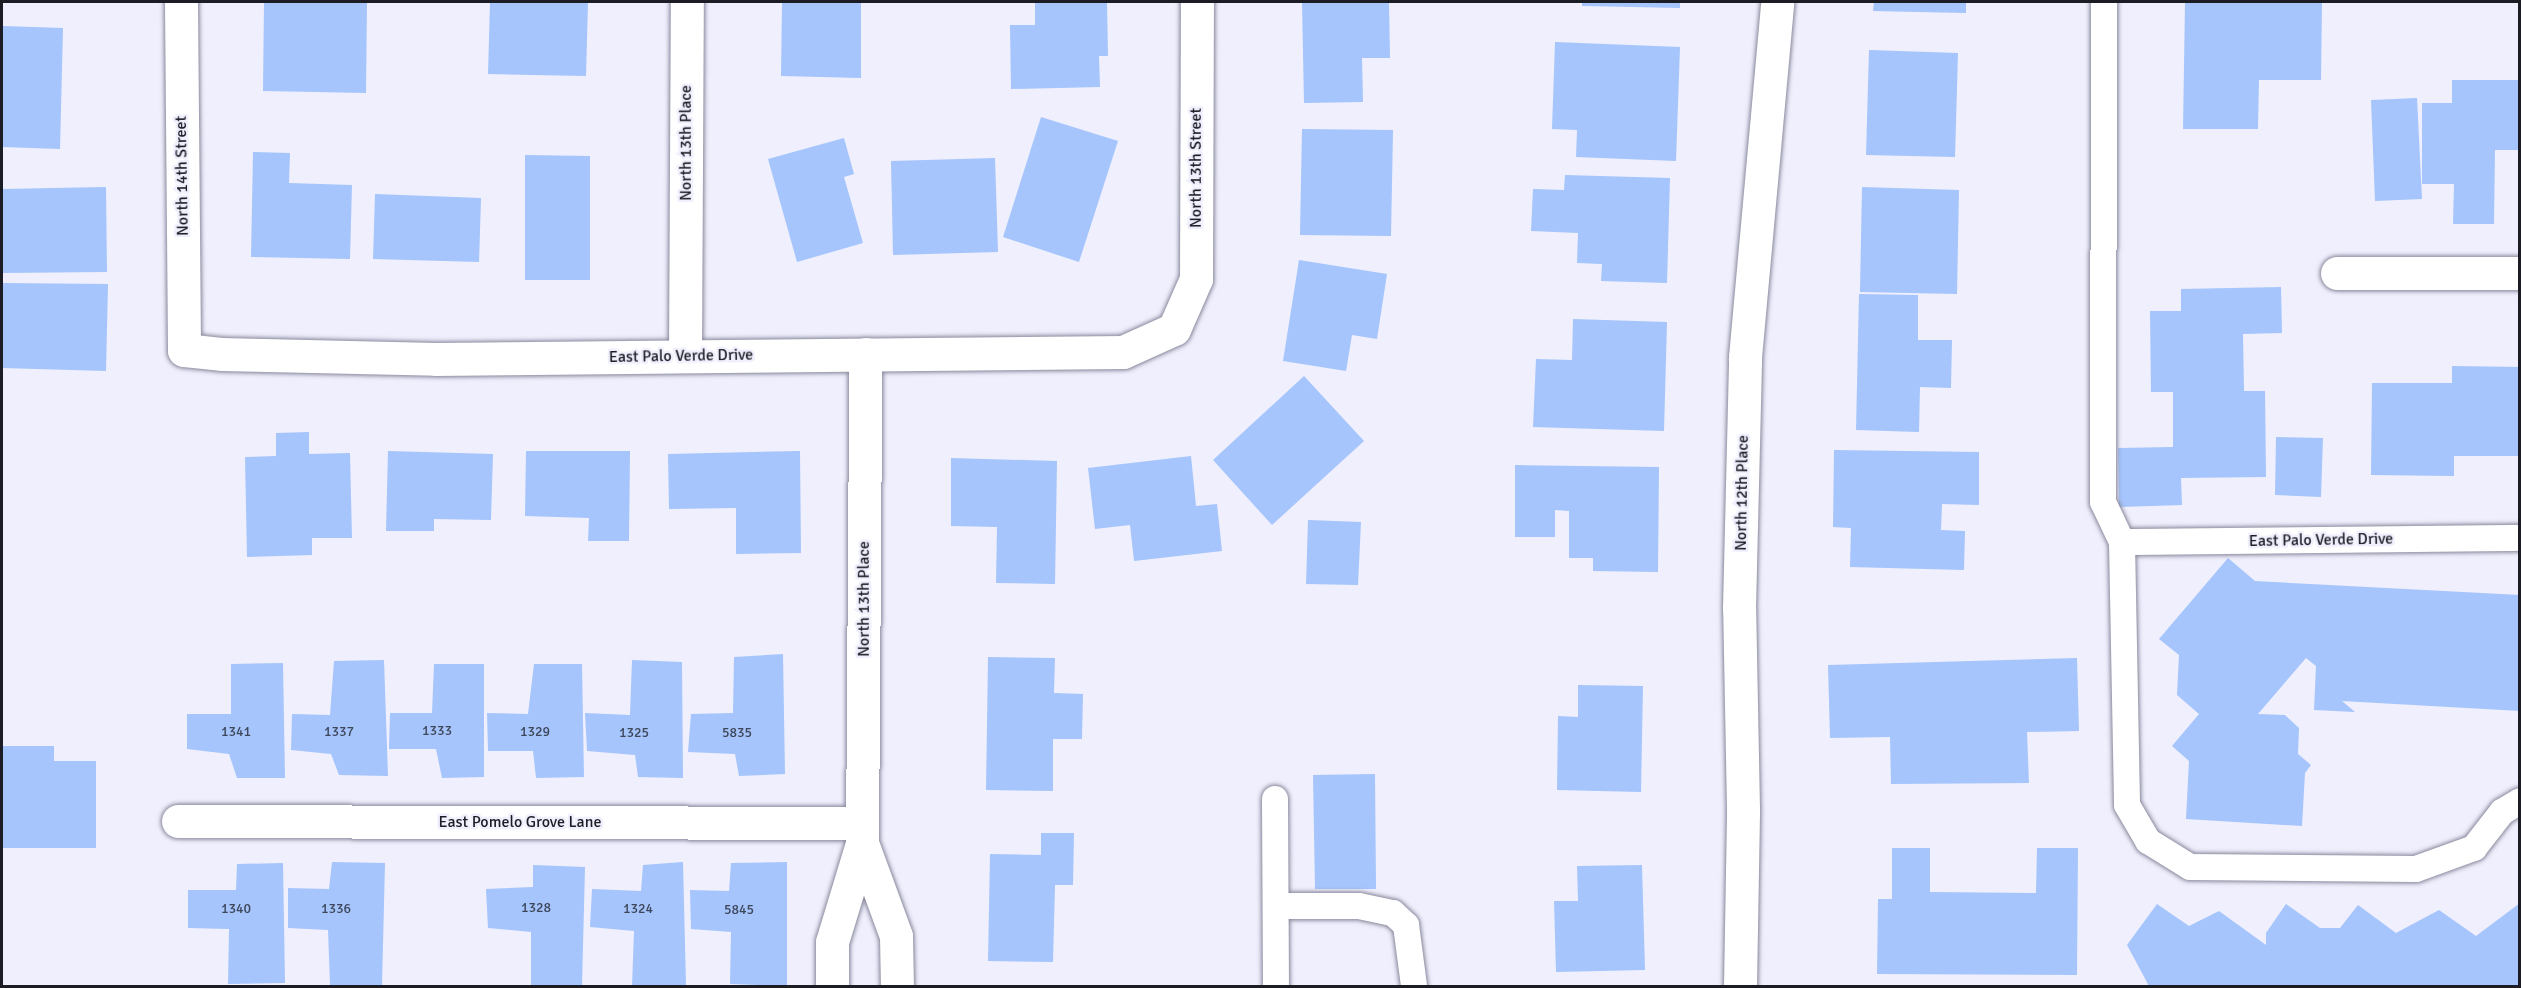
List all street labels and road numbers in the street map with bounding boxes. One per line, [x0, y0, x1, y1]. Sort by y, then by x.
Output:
street label: North 13th Place [676, 85, 696, 201]
street label: North 13th Street [1186, 108, 1206, 228]
street label: North 14th Street [171, 116, 193, 236]
street label: East Palo Verde Drive [609, 345, 753, 367]
street label: North 12th Place [1731, 435, 1753, 551]
street label: East Palo Verde Drive [2249, 529, 2393, 551]
street label: North 13th Place [854, 541, 874, 657]
street label: East Pomelo Grove Lane [439, 812, 601, 832]

